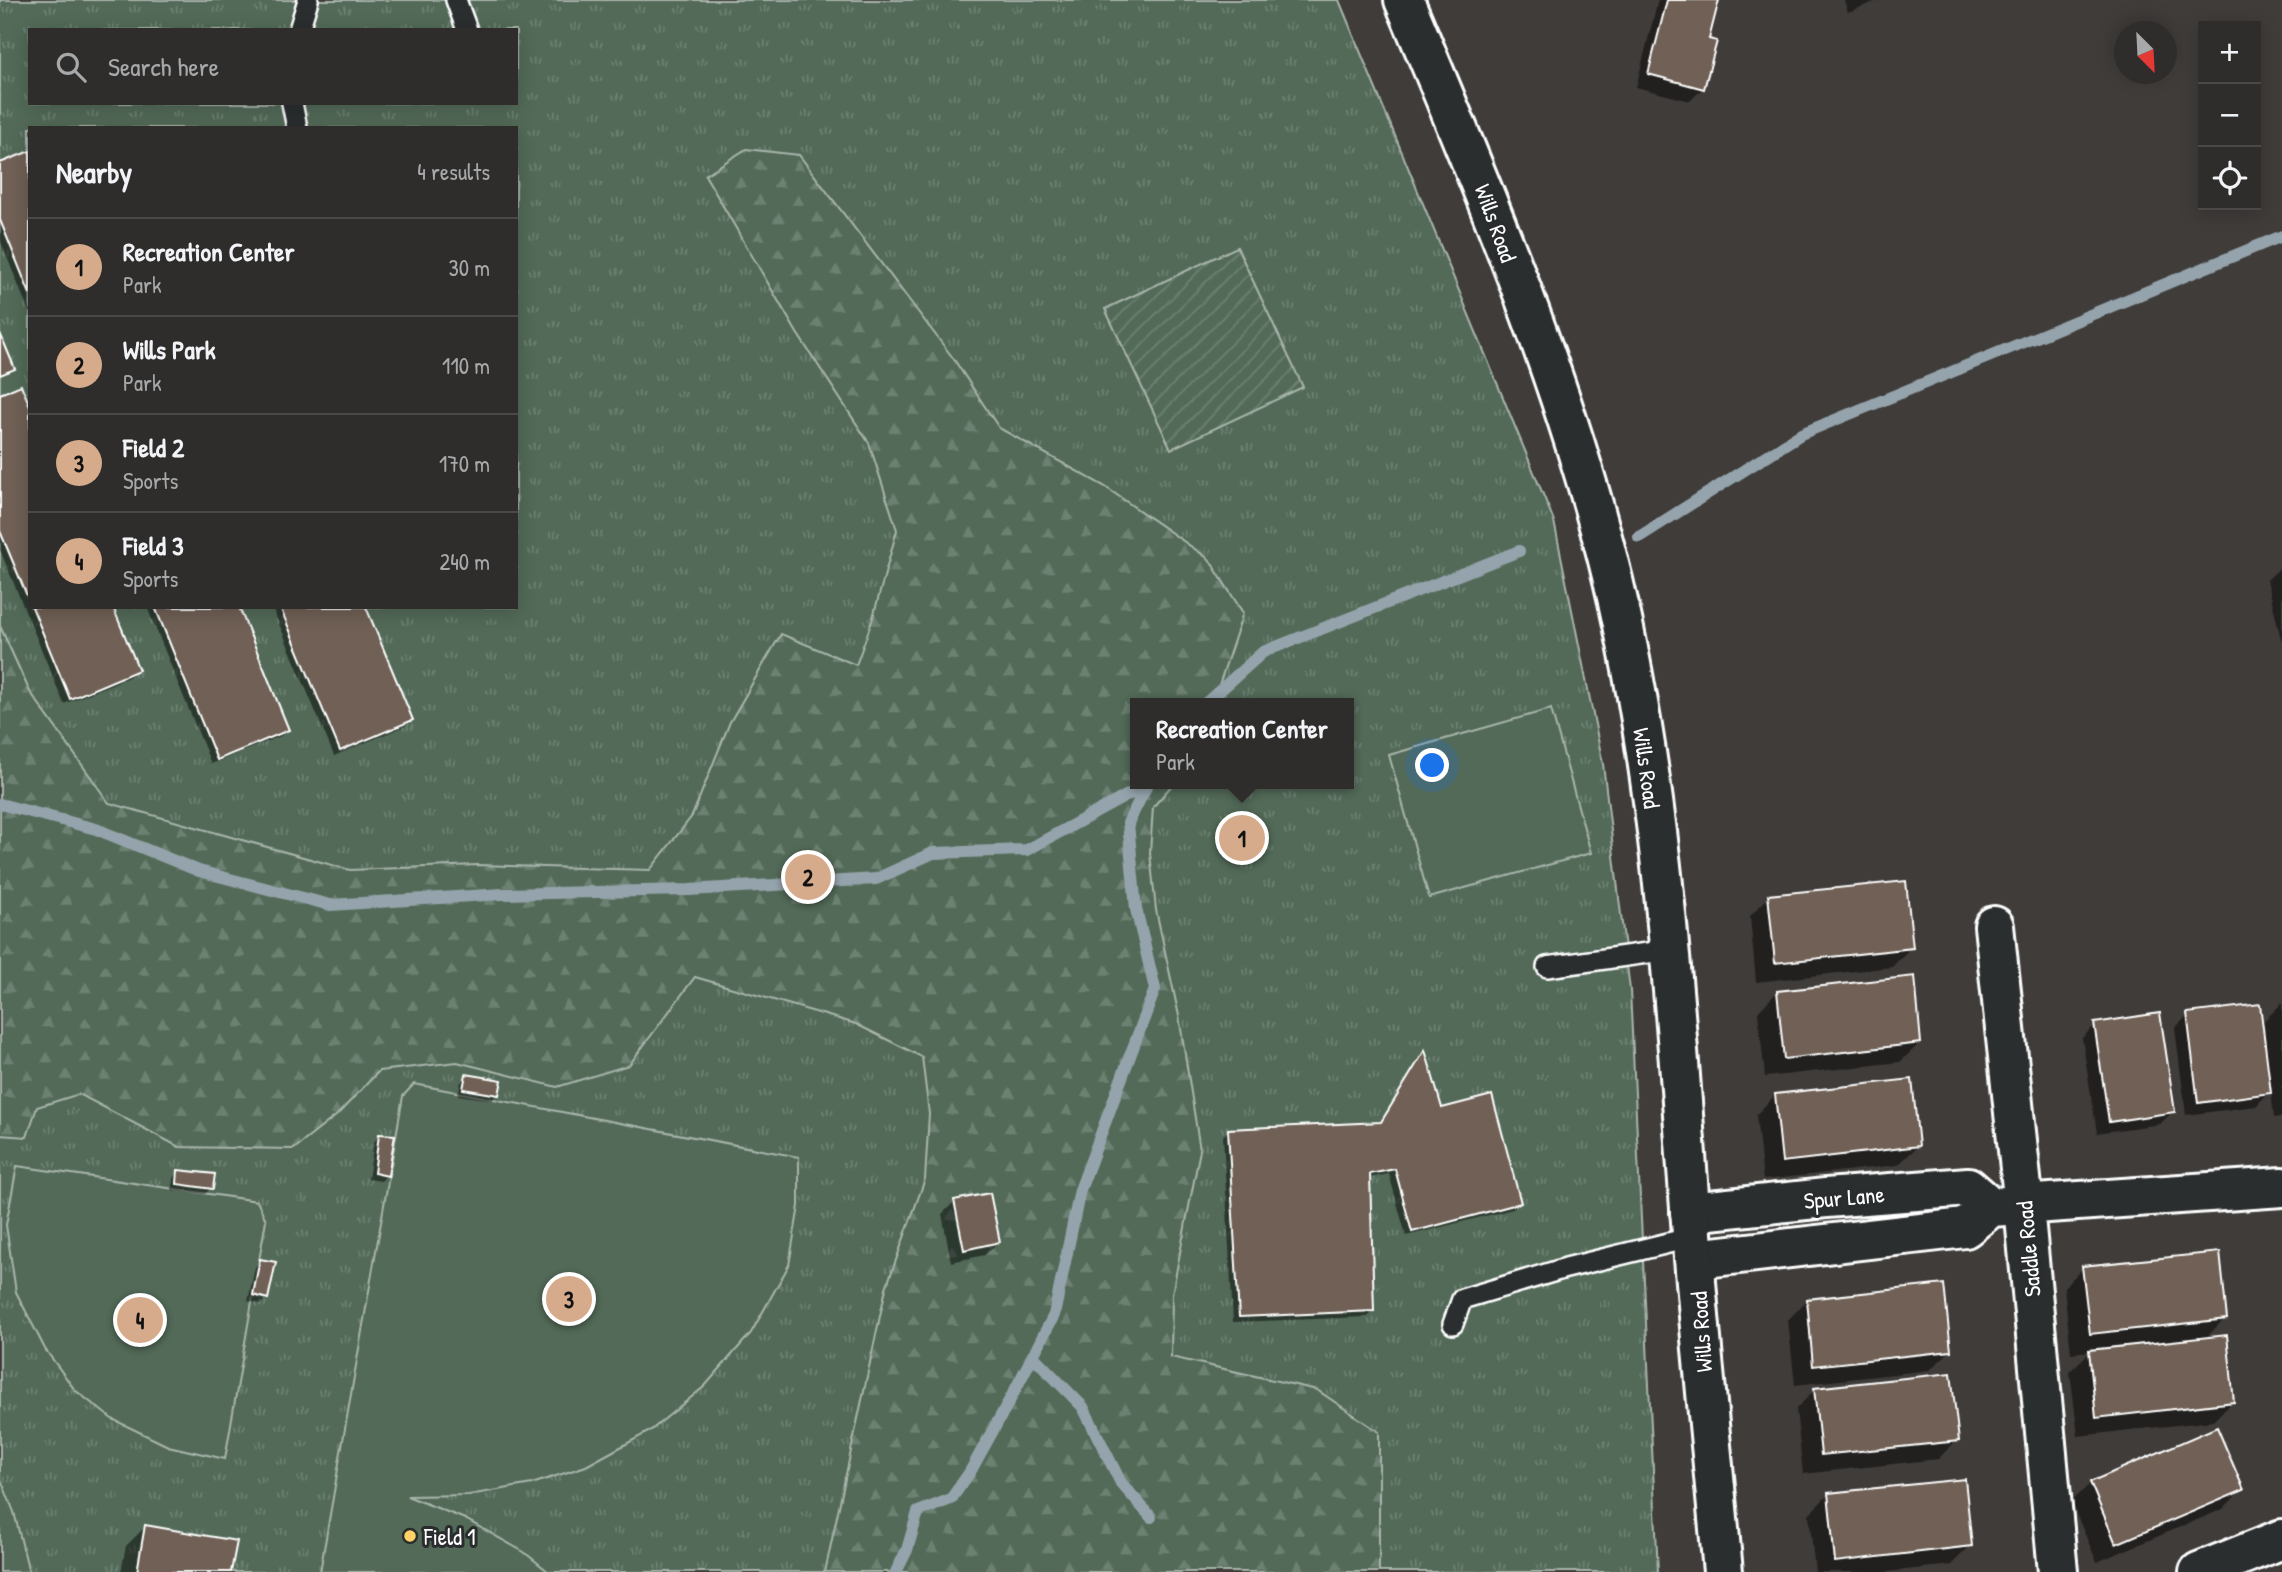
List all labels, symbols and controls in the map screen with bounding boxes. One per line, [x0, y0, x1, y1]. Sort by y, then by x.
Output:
north arrow [2114, 21, 2177, 84]
map controls [2198, 21, 2261, 210]
button: + [2198, 21, 2261, 84]
search box [28, 28, 518, 105]
icon: search [52, 48, 90, 86]
text: Search here [108, 49, 219, 84]
button: − [2198, 84, 2261, 147]
button: locate [2198, 147, 2261, 210]
text: Nearby [56, 152, 132, 192]
text: 4 results [417, 156, 490, 187]
street label: Wills Road [1468, 180, 1524, 266]
text: Recreation Center [123, 234, 294, 269]
text: 1 [75, 252, 83, 283]
text: 30 m [448, 252, 490, 283]
text: Park [123, 269, 161, 300]
text: Wills Park [123, 332, 216, 367]
text: 2 [74, 350, 84, 381]
text: 110 m [442, 350, 490, 381]
text: Park [123, 367, 161, 398]
text: Field 2 [123, 430, 184, 465]
text: 3 [74, 448, 84, 479]
text: 170 m [439, 448, 490, 479]
text: Sports [123, 465, 178, 496]
text: Field 3 [123, 528, 184, 563]
text: 4 [75, 546, 83, 577]
text: 240 m [439, 546, 490, 577]
text: Sports [123, 563, 178, 594]
popup [1130, 698, 1354, 789]
text: Recreation Center [1156, 711, 1328, 746]
street label: Wills Road [1626, 726, 1668, 810]
text: Park [1156, 746, 1195, 777]
your location [1415, 748, 1449, 782]
pin: 1 [1219, 812, 1265, 864]
pin: 2 [785, 851, 831, 903]
street label: Spur Lane [1802, 1178, 1886, 1216]
street label: Saddle Road [2008, 1200, 2048, 1298]
pin: 3 [546, 1273, 592, 1325]
street label: Wills Road [1683, 1290, 1719, 1374]
pin: 4 [117, 1294, 163, 1346]
place label: Field 1 [423, 1521, 476, 1552]
marker: Field 1 [402, 1528, 418, 1544]

